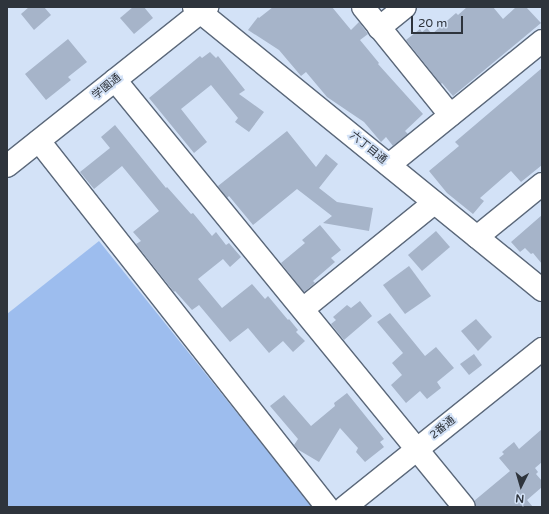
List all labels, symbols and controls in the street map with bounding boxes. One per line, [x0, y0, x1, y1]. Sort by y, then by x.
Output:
scale bar [413, 8, 465, 34]
text: 20 m [418, 16, 447, 30]
street label: 学園通 [90, 71, 124, 103]
street label: 六丁目通 [347, 129, 389, 167]
street label: 2番通 [428, 414, 458, 442]
north arrow [501, 466, 541, 506]
text: N [515, 492, 525, 505]

